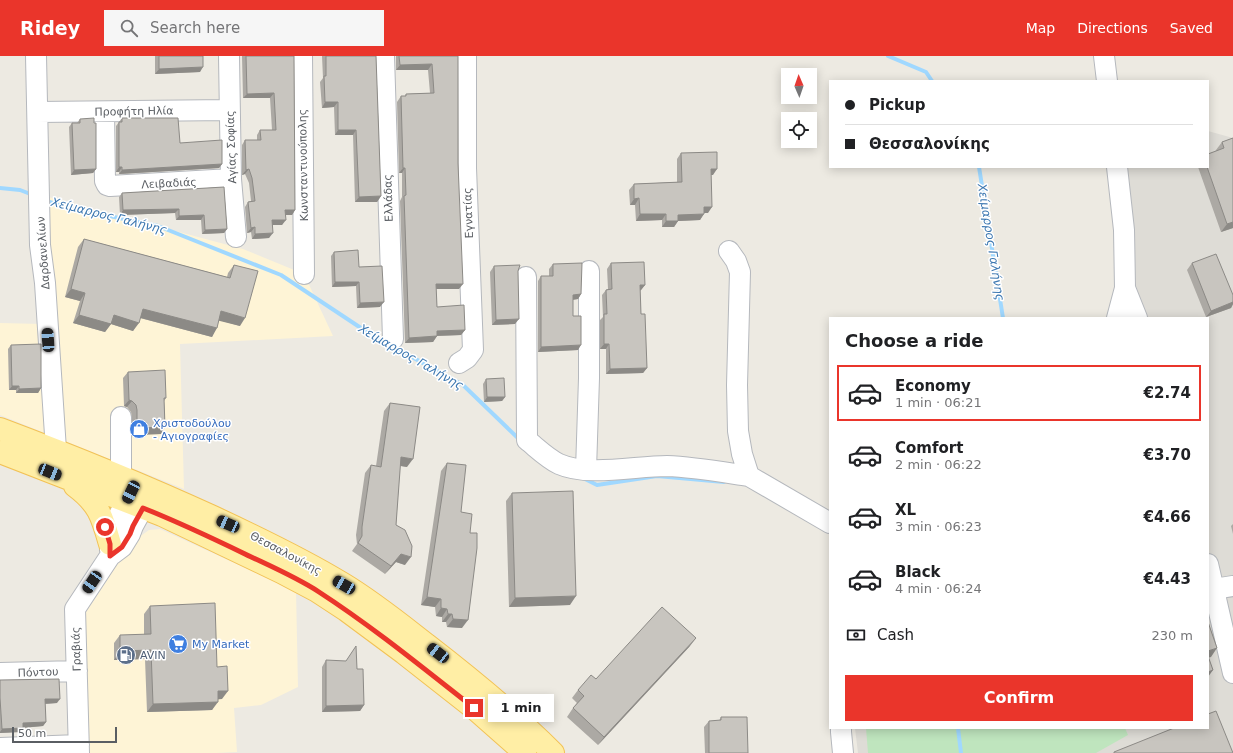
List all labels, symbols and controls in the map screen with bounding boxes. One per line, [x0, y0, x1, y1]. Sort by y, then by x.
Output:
search box [104, 10, 384, 46]
text: Ridey [20, 17, 80, 39]
icon: search [118, 17, 140, 39]
text: Search here [150, 19, 240, 37]
text: Map [1026, 20, 1055, 36]
text: Directions [1077, 20, 1148, 36]
text: Saved [1170, 20, 1213, 36]
north arrow [781, 68, 817, 104]
map controls [781, 68, 817, 148]
text: Pickup [869, 96, 925, 114]
street label: Προφήτη Ηλία [94, 104, 174, 119]
street label: Κωνσταντινούπολης [296, 109, 311, 221]
street label: Αγίας Σοφίας [224, 110, 239, 184]
button: locate [781, 112, 817, 148]
text: Θεσσαλονίκης [869, 135, 990, 153]
street label: Ελλάδας [381, 174, 396, 222]
street label: Λειβαδιάς [141, 176, 197, 191]
water label: Χείμαρρος Γαλήνης [975, 181, 1007, 302]
street label: Εγνατίας [461, 187, 476, 239]
water label: Χείμαρρος Γαλήνης [49, 195, 168, 237]
street label: Δαρδανελίων [34, 216, 53, 290]
water label: Χείμαρρος Γαλήνης [355, 321, 466, 393]
car [41, 328, 55, 352]
text: Choose a ride [845, 330, 984, 351]
icon: car [847, 375, 883, 411]
text: Economy [895, 377, 971, 395]
text: €2.74 [1144, 384, 1191, 402]
text: 1 min · 06:21 [895, 395, 982, 410]
place label: Χριστοδούλου - Αγιογραφίες [153, 417, 231, 443]
shop icon: Χριστοδούλου - Αγιογραφίες [128, 418, 150, 440]
icon: car [847, 437, 883, 473]
text: Comfort [895, 439, 963, 457]
text: €3.70 [1144, 446, 1191, 464]
text: 2 min · 06:22 [895, 457, 982, 472]
car [37, 462, 63, 482]
car [120, 479, 142, 505]
icon: car [847, 499, 883, 535]
text: XL [895, 501, 916, 519]
text: €4.66 [1144, 508, 1191, 526]
car [215, 514, 241, 534]
route start [96, 518, 114, 536]
text: 3 min · 06:23 [895, 519, 982, 534]
street label: Θεσσαλονίκης [248, 529, 324, 578]
icon: car [847, 561, 883, 597]
text: Black [895, 563, 941, 581]
car [80, 569, 104, 595]
text: €4.43 [1144, 570, 1191, 588]
car [331, 574, 357, 596]
text: 4 min · 06:24 [895, 581, 982, 596]
icon: cash [845, 624, 867, 646]
street label: Γραβιάς [69, 626, 84, 672]
text: Cash [877, 626, 914, 644]
text: 230 m [1151, 628, 1193, 643]
supermarket icon: My Market [167, 633, 189, 655]
place label: My Market [192, 638, 250, 651]
car [425, 641, 451, 665]
fuel station icon: AVIN [115, 644, 137, 666]
place label: AVIN [140, 649, 166, 662]
street label: Πόντου [17, 665, 59, 680]
button: Confirm [845, 675, 1193, 721]
callout: 1 min [488, 694, 554, 722]
route end [465, 699, 483, 717]
text: 1 min [501, 700, 541, 715]
scale bar [12, 725, 117, 744]
text: 50 m [18, 727, 46, 740]

